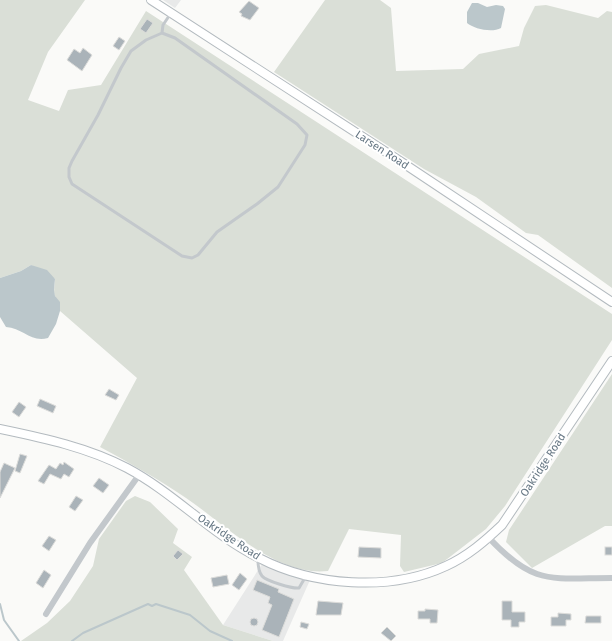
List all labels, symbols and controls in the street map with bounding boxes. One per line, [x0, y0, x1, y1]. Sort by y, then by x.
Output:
street label: Larsen Road [353, 128, 411, 172]
street label: Oakridge Road [518, 431, 568, 499]
street label: Oakridge Road [195, 511, 263, 563]

